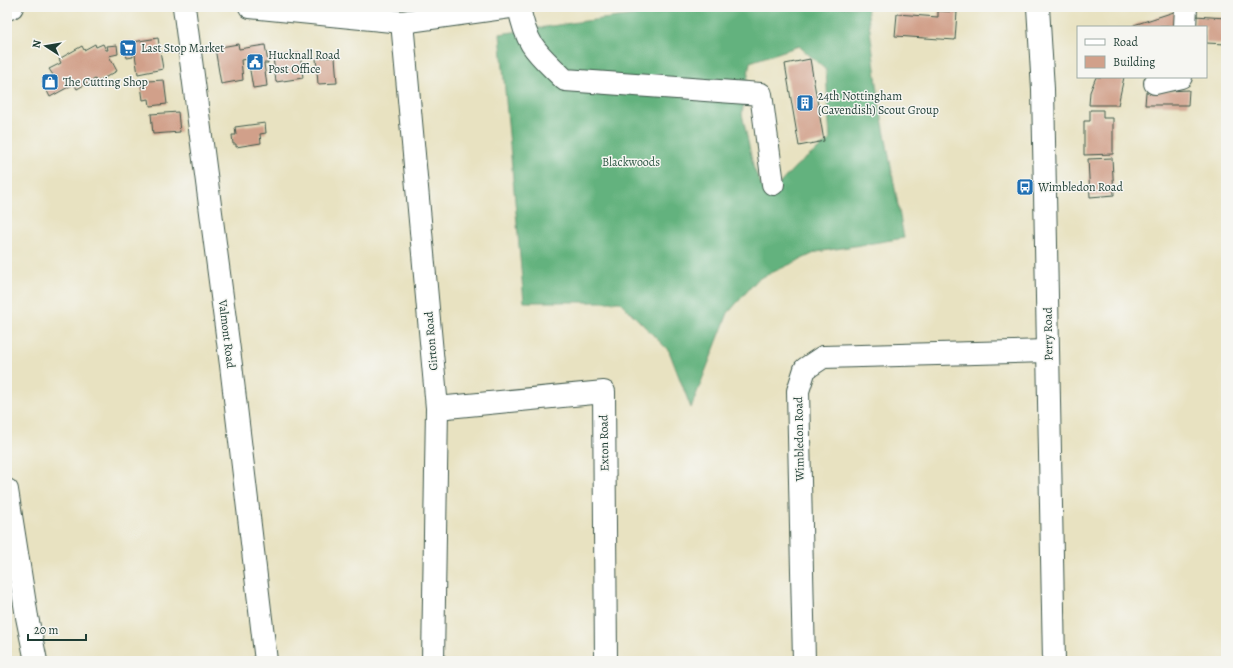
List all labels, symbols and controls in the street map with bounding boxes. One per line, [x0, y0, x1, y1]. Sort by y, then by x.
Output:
north arrow [26, 26, 66, 66]
legend [1077, 26, 1207, 78]
text: Road [1113, 34, 1139, 50]
supermarket icon: Last Stop Market [118, 38, 138, 58]
text: N [29, 39, 45, 50]
place label: Last Stop Market [141, 40, 224, 56]
place label: Hucknall Road Post Office [268, 47, 341, 77]
public building icon: Hucknall Road Post Office [245, 52, 265, 72]
text: Building [1113, 54, 1155, 70]
shop icon: The Cutting Shop [40, 72, 60, 92]
place label: The Cutting Shop [63, 74, 148, 90]
place label: 24th Nottingham (Cavendish) Scout Group [818, 88, 939, 118]
building icon: 24th Nottingham (Cavendish) Scout Group [795, 93, 815, 113]
park label: Blackwoods [602, 154, 660, 170]
bus stop icon: Wimbledon Road [1015, 177, 1035, 197]
place label: Wimbledon Road [1037, 179, 1123, 195]
street label: Valmont Road [215, 298, 239, 370]
street label: Perry Road [1040, 307, 1056, 361]
street label: Girton Road [420, 310, 442, 371]
street label: Wimbledon Road [790, 396, 808, 483]
street label: Exton Road [595, 414, 612, 471]
scale bar [28, 616, 86, 642]
text: 20 m [34, 622, 58, 638]

